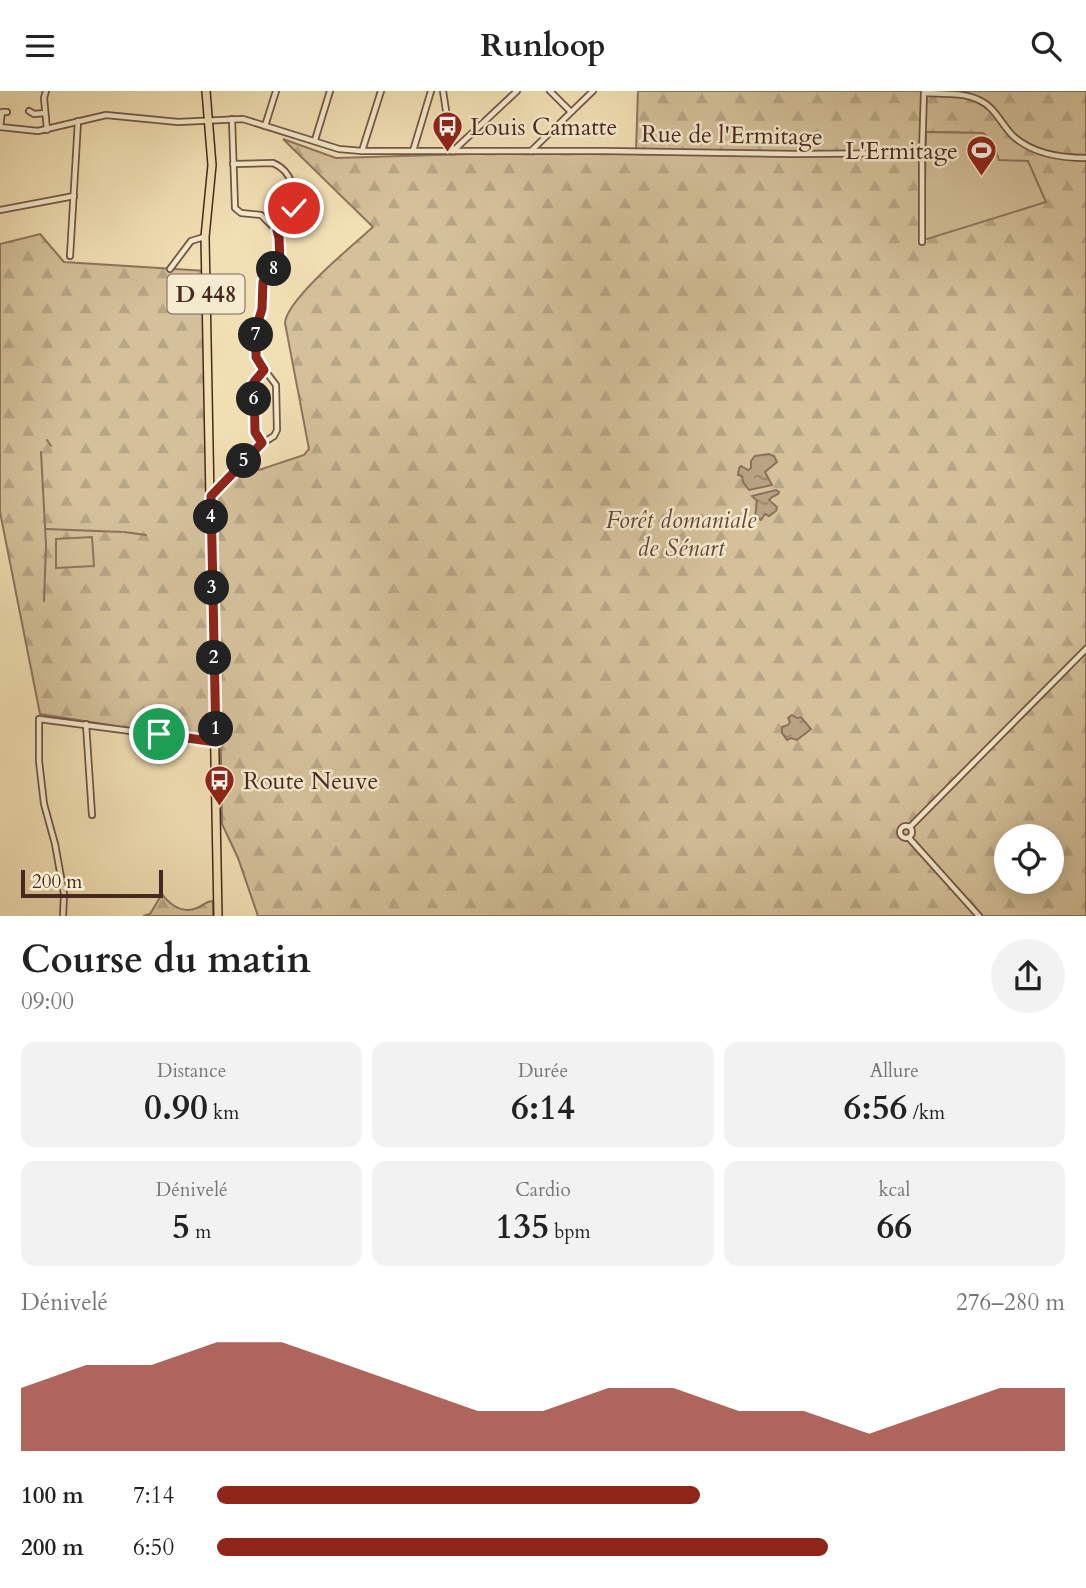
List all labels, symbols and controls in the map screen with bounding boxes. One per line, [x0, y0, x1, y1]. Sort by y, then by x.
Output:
text: Runloop [480, 24, 606, 68]
icon: menu [21, 27, 59, 65]
icon: search [1027, 27, 1065, 65]
bus stop icon: Louis Camatte [430, 110, 464, 154]
place label: Louis Camatte [470, 111, 617, 144]
street label: Rue de l'Ermitage [641, 117, 823, 154]
sports icon: L'Ermitage [964, 134, 998, 178]
place label: L'Ermitage [845, 135, 958, 168]
pin [264, 178, 324, 238]
icon: check [275, 189, 313, 227]
pin: 8 [256, 251, 292, 287]
text: 8 [269, 255, 278, 281]
road number: D 448 [168, 275, 244, 313]
pin: 7 [238, 317, 274, 353]
text: 7 [251, 321, 260, 347]
pin: 6 [236, 381, 272, 417]
text: 6 [249, 385, 258, 411]
pin: 5 [226, 443, 262, 479]
text: 5 [239, 447, 248, 473]
pin: 4 [194, 499, 228, 535]
text: 4 [206, 503, 215, 529]
park label: Forêt domaniale de Sénart [606, 504, 757, 565]
pin: 3 [194, 571, 230, 605]
text: 3 [207, 574, 216, 600]
pin: 2 [196, 641, 232, 675]
text: 2 [209, 644, 218, 670]
pin [129, 704, 189, 764]
pin: 1 [198, 711, 234, 747]
icon: arrive [140, 715, 178, 753]
text: 1 [211, 715, 220, 741]
bus stop icon: Route Neuve [203, 764, 237, 808]
place label: Route Neuve [243, 765, 378, 798]
map controls [994, 824, 1064, 894]
button: locate [994, 824, 1064, 894]
scale bar [21, 867, 163, 899]
text: 200 m [32, 869, 82, 895]
text: Course du matin [21, 934, 311, 986]
button: share [991, 939, 1065, 1013]
text: 09:00 [21, 986, 74, 1017]
text: Distance [157, 1058, 226, 1084]
text: Durée [518, 1058, 568, 1084]
text: Allure [870, 1058, 919, 1084]
text: 0.90 [144, 1084, 208, 1132]
text: 6:14 [511, 1084, 575, 1132]
text: 6:56 [844, 1084, 908, 1132]
text: km [208, 1100, 239, 1126]
text: /km [908, 1100, 945, 1126]
text: Dénivelé [156, 1177, 228, 1203]
text: Cardio [515, 1177, 571, 1203]
text: kcal [878, 1177, 910, 1203]
text: 5 [172, 1203, 190, 1251]
text: 135 [495, 1203, 549, 1251]
text: 66 [876, 1203, 912, 1251]
text: m [190, 1219, 211, 1245]
text: bpm [549, 1219, 591, 1245]
text: Dénivelé [21, 1287, 108, 1318]
text: 276–280 m [956, 1287, 1065, 1318]
text: 100 m [21, 1480, 84, 1511]
text: 7:14 [133, 1480, 174, 1511]
text: 200 m [21, 1532, 84, 1563]
text: 6:50 [133, 1532, 174, 1563]

